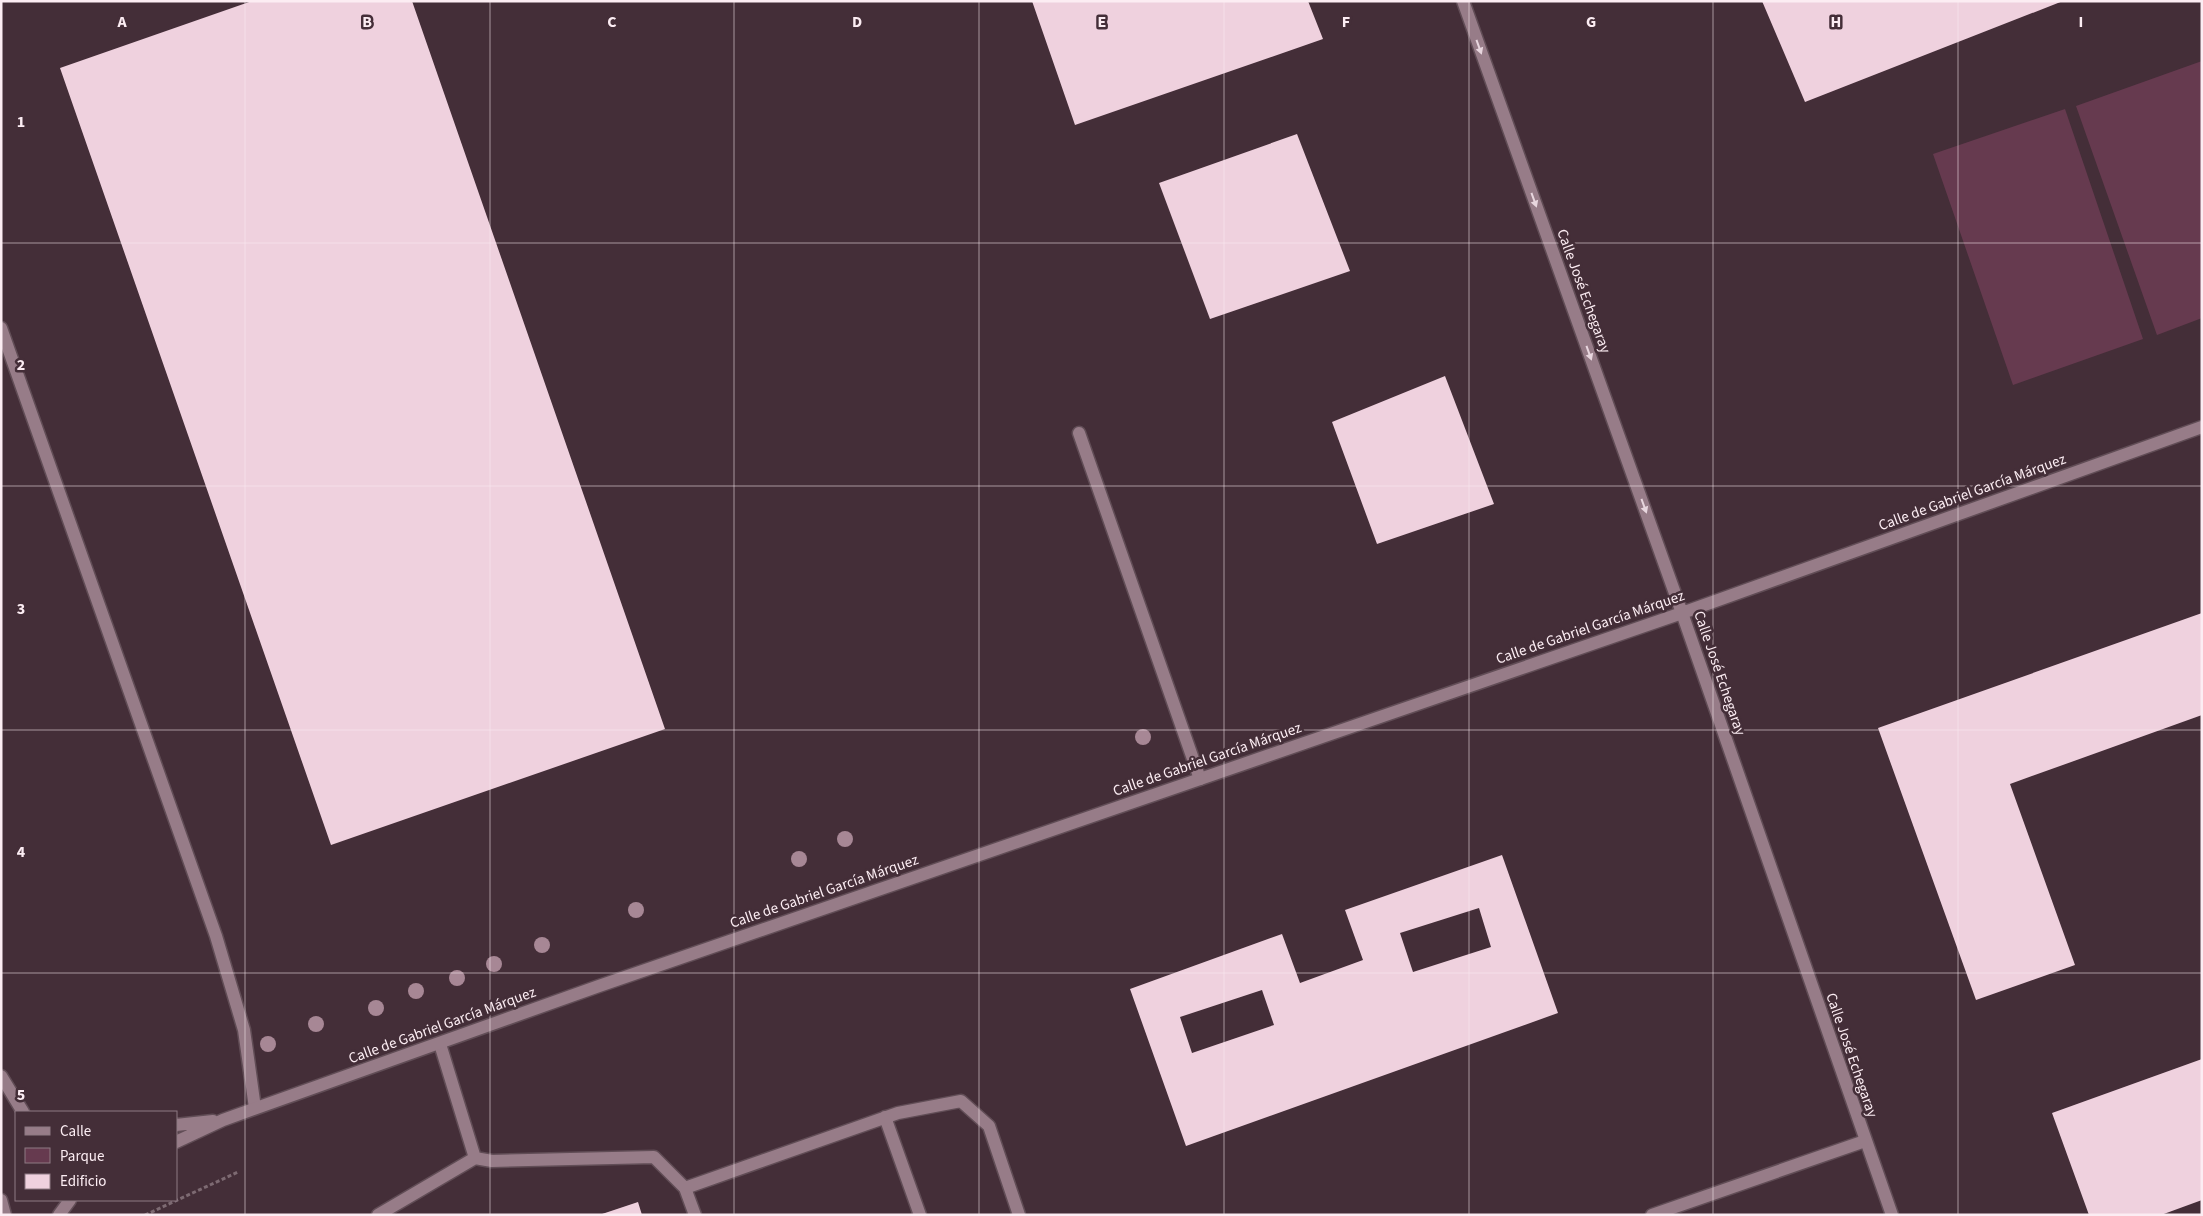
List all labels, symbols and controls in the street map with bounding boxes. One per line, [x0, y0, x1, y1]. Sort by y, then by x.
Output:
text: A [116, 11, 127, 33]
text: B [362, 11, 372, 33]
text: C [607, 11, 617, 33]
text: D [852, 11, 862, 33]
text: E [1098, 11, 1106, 33]
text: F [1342, 11, 1350, 33]
text: G [1586, 11, 1596, 33]
text: H [1831, 11, 1841, 33]
text: I [2079, 11, 2083, 33]
one-way arrow [1475, 40, 1483, 55]
text: 1 [17, 111, 25, 133]
one-way arrow [1530, 193, 1538, 208]
street label: Calle José Echegaray [1551, 226, 1616, 356]
one-way arrow [1585, 346, 1593, 361]
text: 2 [17, 354, 25, 376]
street label: Calle de Gabriel García Márquez [1876, 449, 2069, 536]
one-way arrow [1640, 499, 1648, 514]
street label: Calle de Gabriel García Márquez [1493, 585, 1687, 670]
text: 3 [17, 598, 25, 620]
street label: Calle José Echegaray [1688, 608, 1751, 738]
street label: Calle de Gabriel García Márquez [1110, 717, 1304, 802]
text: 4 [17, 841, 26, 863]
street label: Calle de Gabriel García Márquez [727, 849, 921, 934]
street label: Calle de Gabriel García Márquez [346, 982, 539, 1069]
street label: Calle José Echegaray [1820, 990, 1883, 1120]
text: 5 [17, 1084, 25, 1106]
legend [15, 1111, 178, 1201]
text: Calle [60, 1121, 91, 1142]
text: Parque [60, 1146, 104, 1167]
text: Edificio [60, 1171, 107, 1192]

